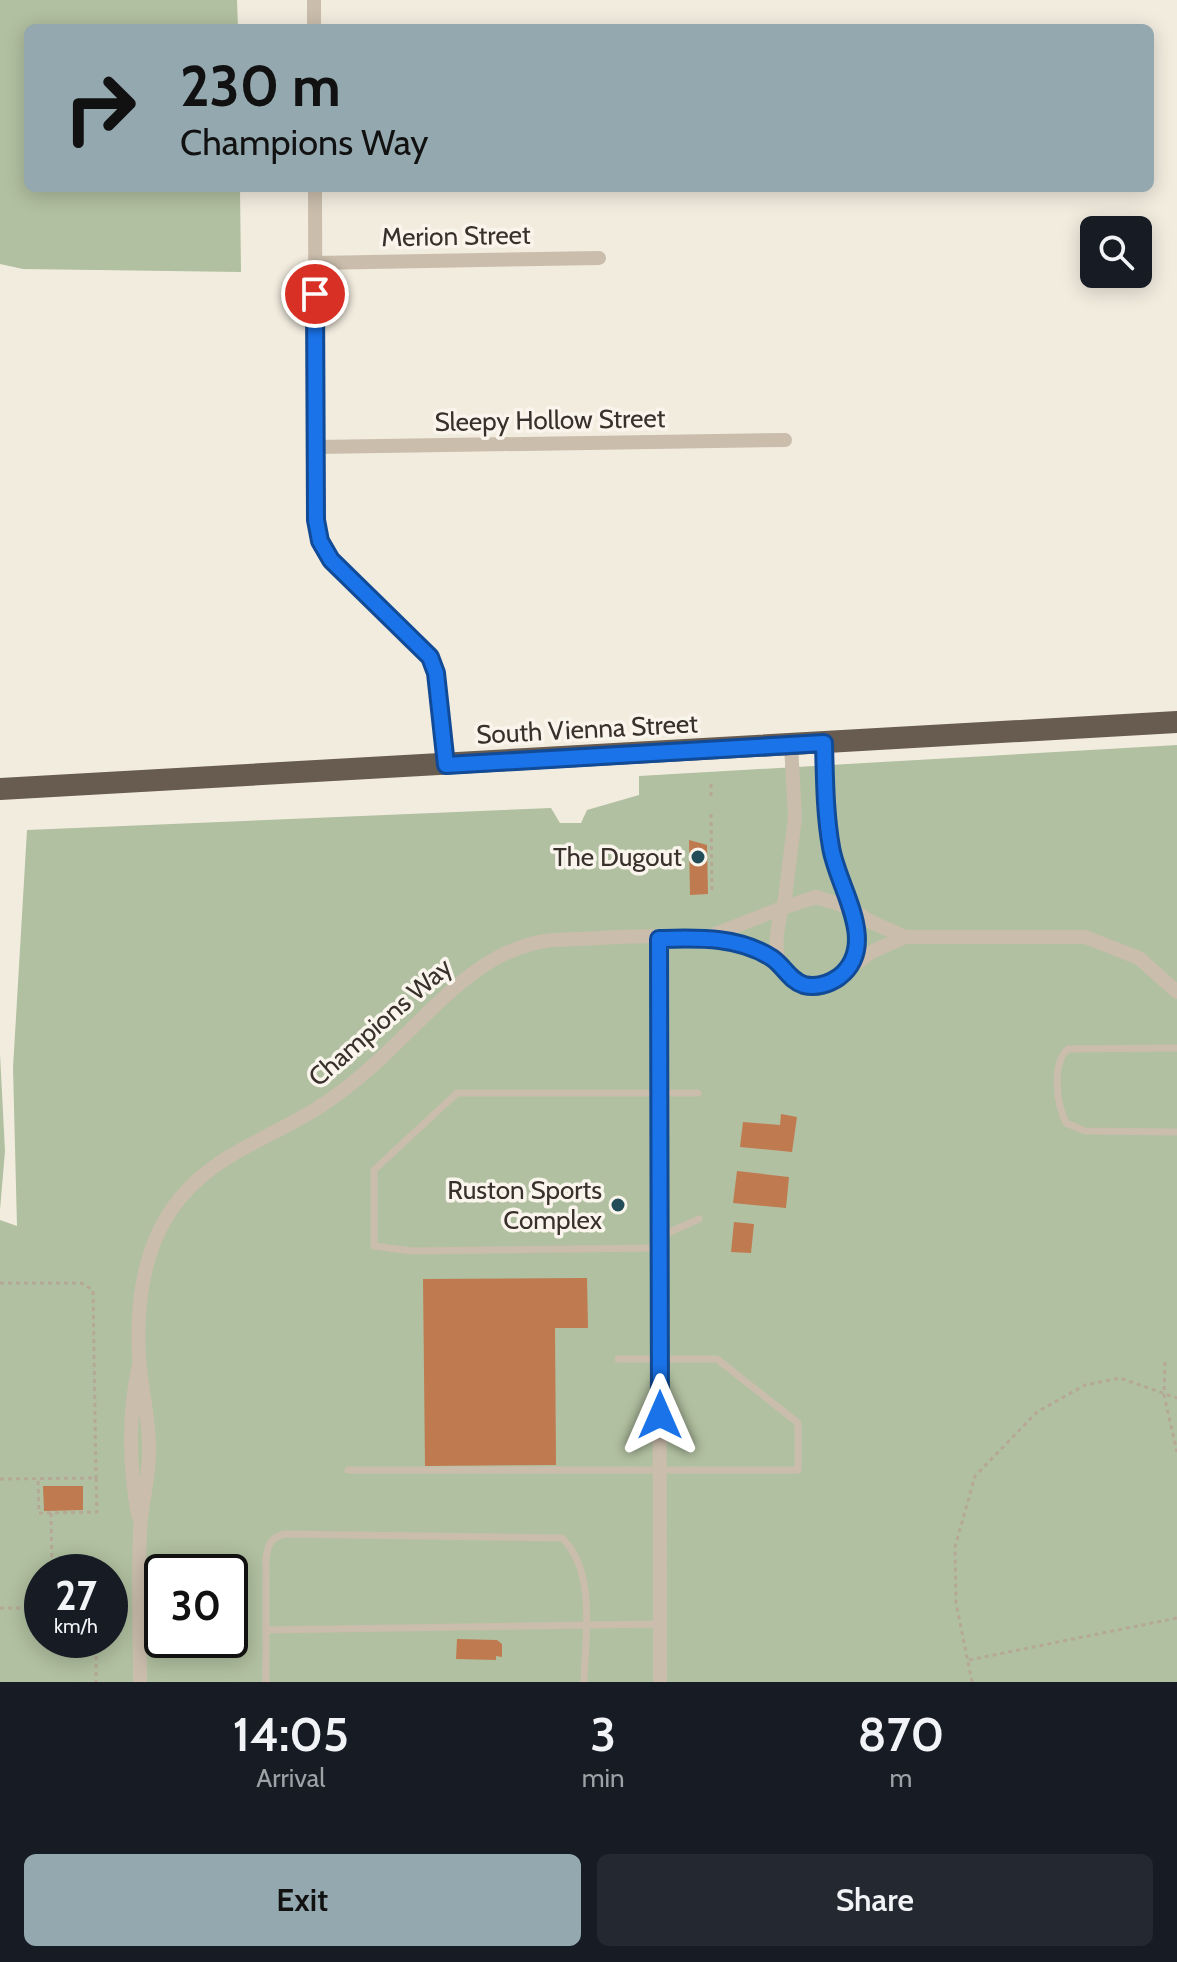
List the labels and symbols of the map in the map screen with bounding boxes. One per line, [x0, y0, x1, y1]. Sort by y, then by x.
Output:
street label: Merion Street [381, 219, 531, 253]
pin [281, 260, 349, 328]
street label: Sleepy Hollow Street [434, 402, 666, 438]
street label: South Vienna Street [475, 707, 699, 751]
place label: The Dugout [553, 841, 682, 873]
marker: The Dugout [689, 848, 707, 866]
street label: Champions Way [302, 951, 458, 1093]
place label: Ruston Sports Complex [447, 1174, 603, 1236]
marker: Ruston Sports Complex [609, 1196, 627, 1214]
position arrow [618, 1373, 702, 1457]
speed limit sign: 30 [144, 1554, 248, 1658]

